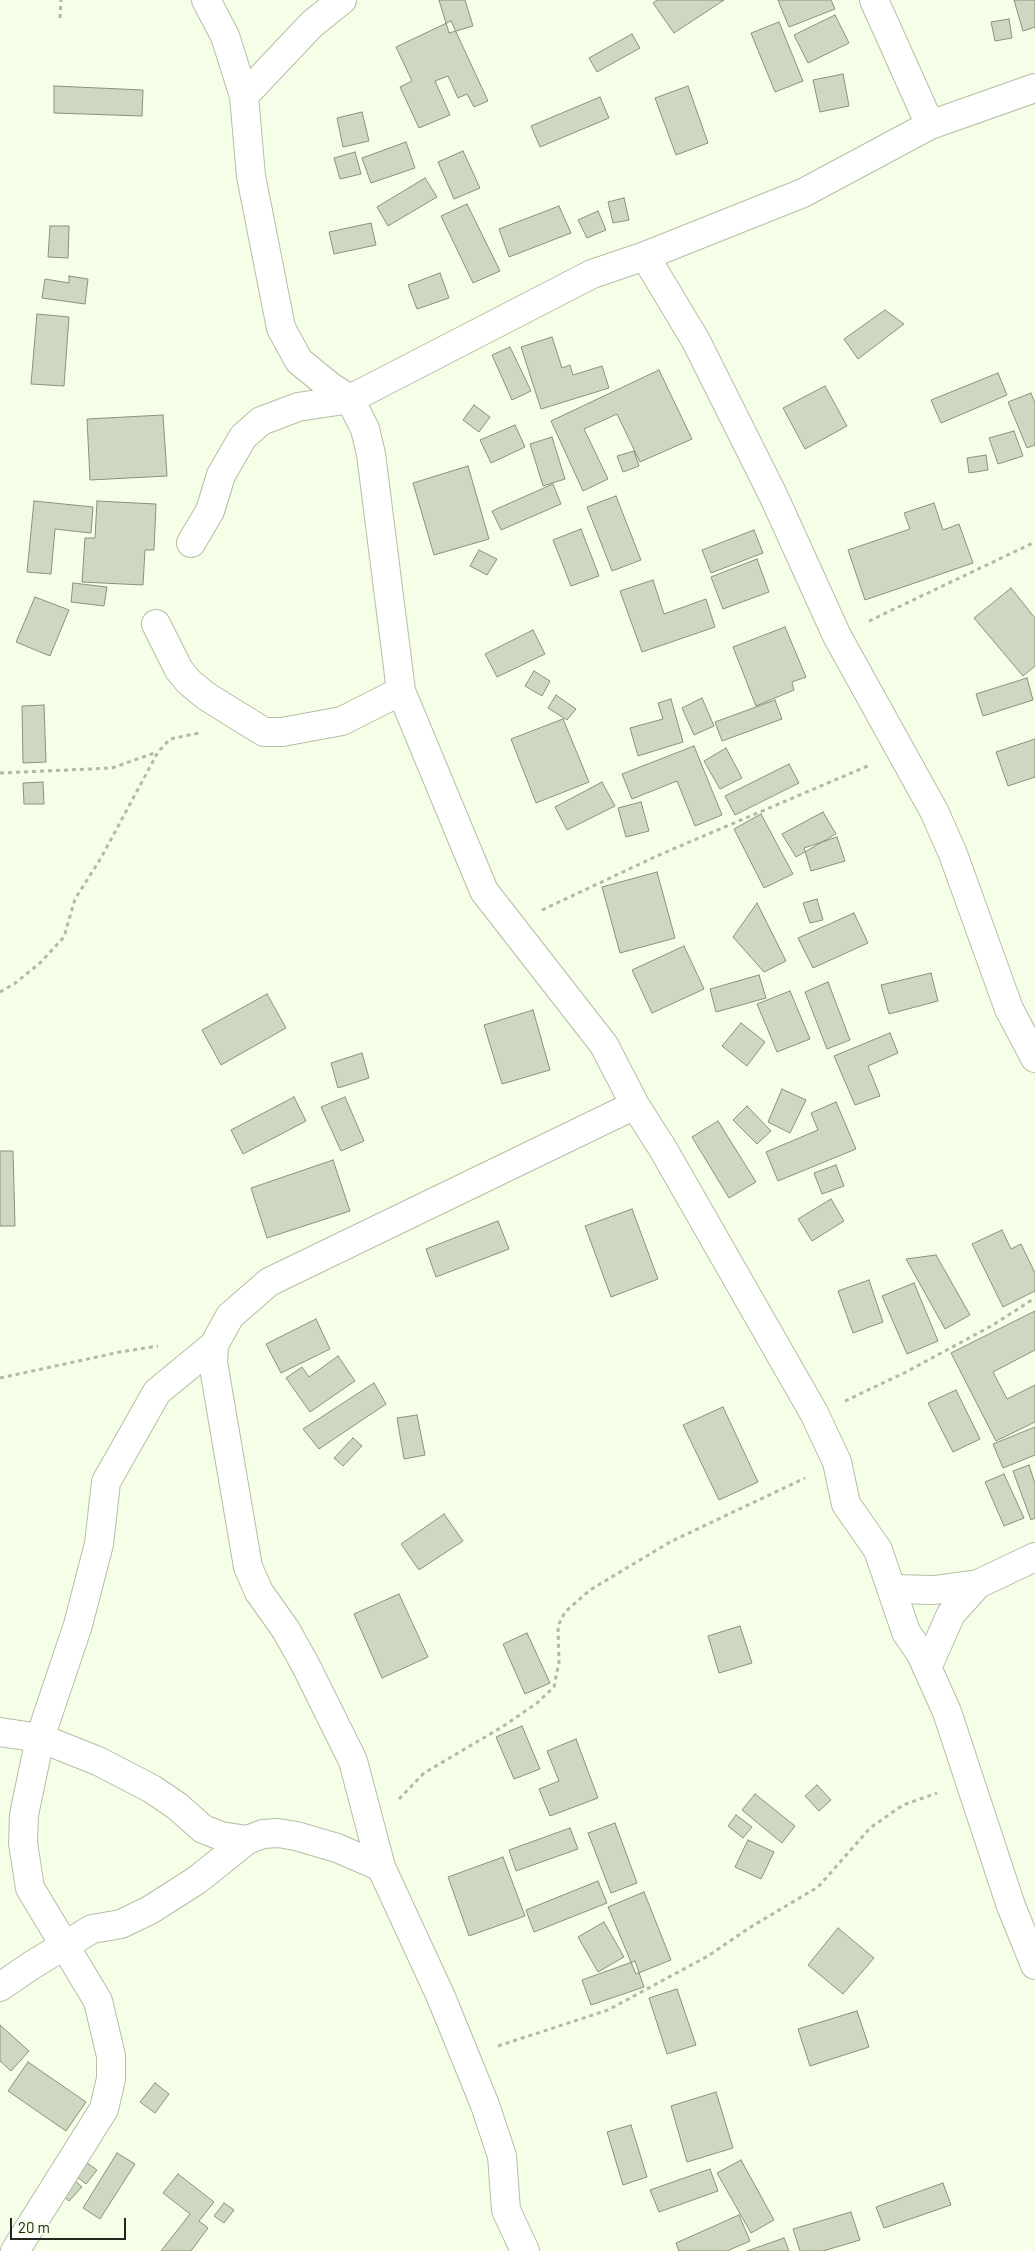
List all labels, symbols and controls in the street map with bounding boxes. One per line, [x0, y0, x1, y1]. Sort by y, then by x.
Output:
scale bar [12, 2208, 129, 2240]
text: 20 m [18, 2218, 50, 2236]

